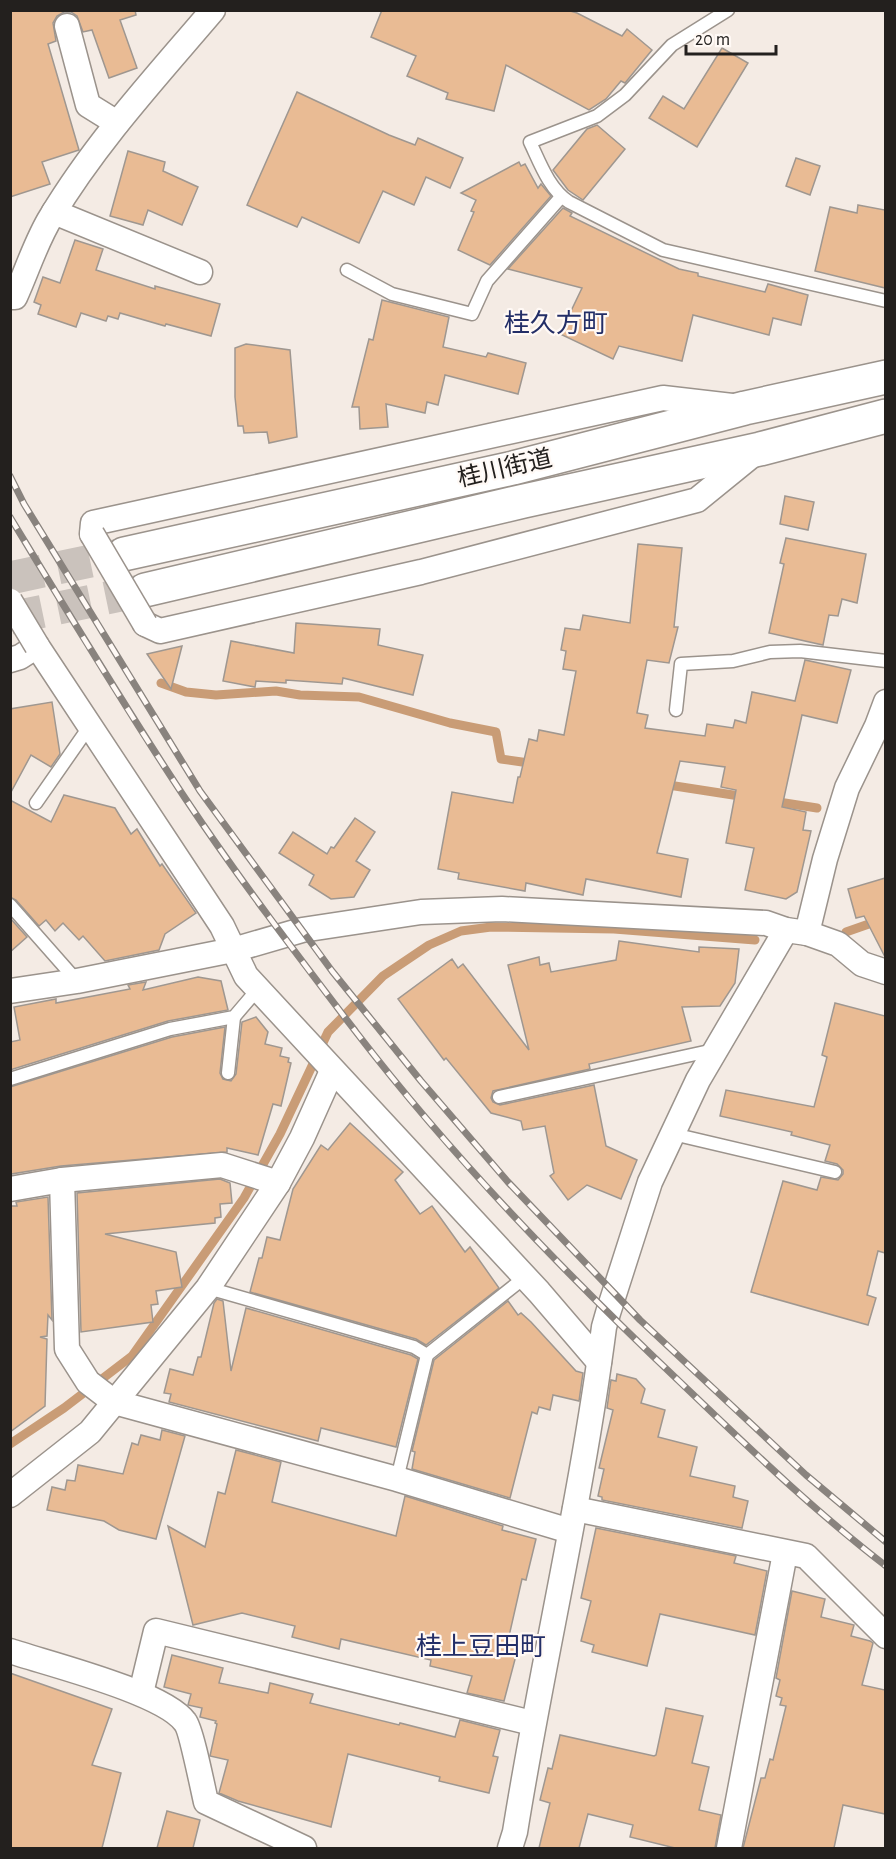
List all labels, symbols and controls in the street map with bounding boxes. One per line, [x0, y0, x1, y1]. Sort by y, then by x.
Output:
scale bar [686, 18, 776, 56]
text: 20 m [695, 31, 730, 49]
district label: 桂久方町 [504, 309, 608, 337]
street label: 桂川街道 [455, 445, 554, 491]
district label: 桂上豆田町 [416, 1633, 546, 1660]

